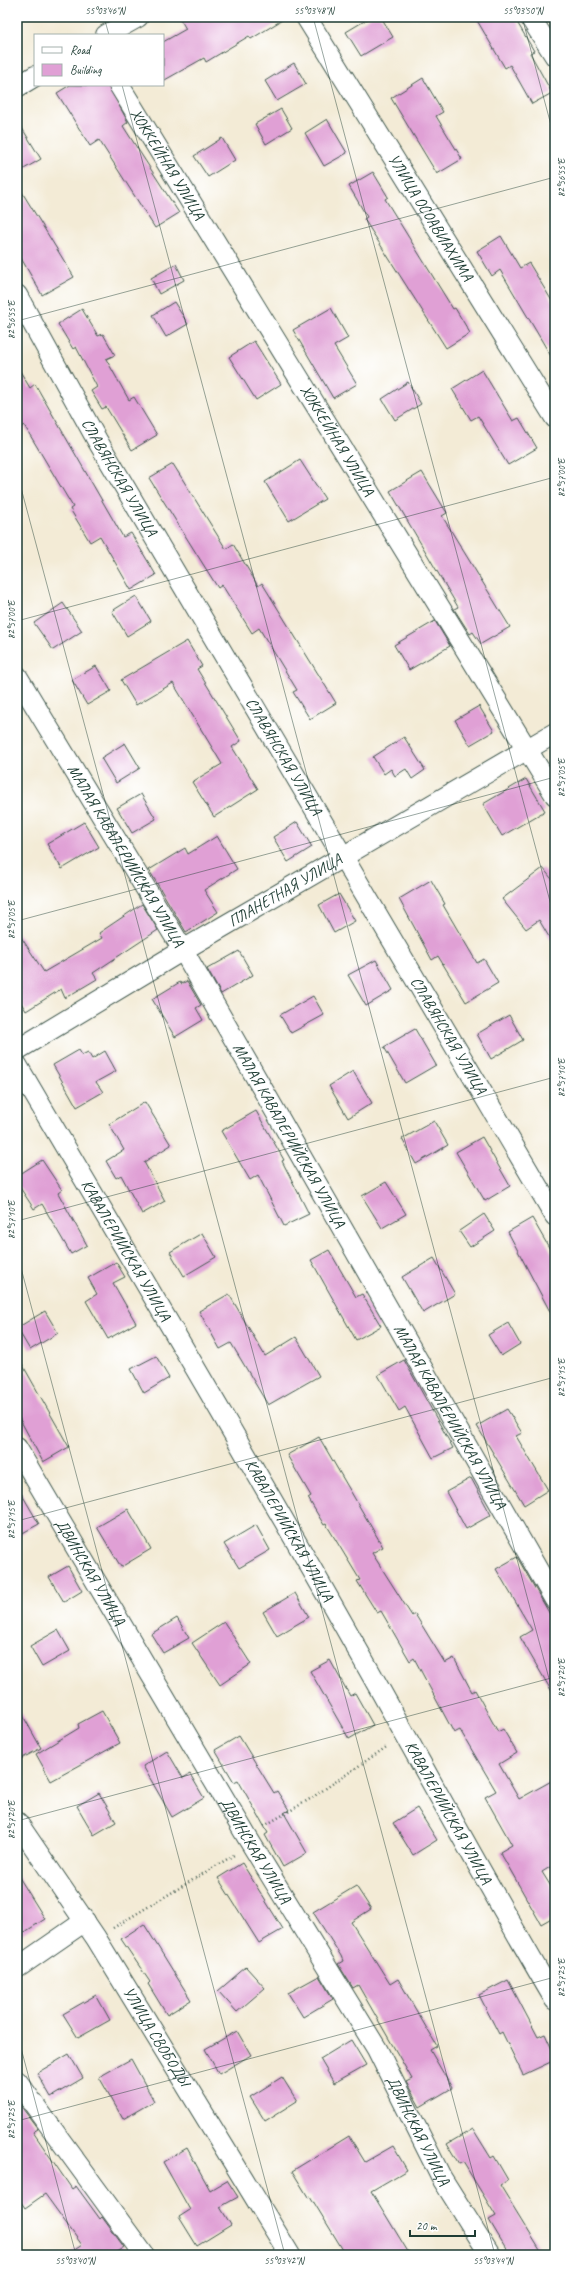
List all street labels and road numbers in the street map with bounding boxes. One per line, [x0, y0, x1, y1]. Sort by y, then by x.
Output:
street label: ХОККЕЙНАЯ УЛИЦА [126, 105, 210, 224]
street label: УЛИЦА ОСОАВИАХИМА [384, 150, 478, 285]
street label: ХОККЕЙНАЯ УЛИЦА [296, 381, 379, 500]
street label: СЛАВЯНСКАЯ УЛИЦА [77, 415, 162, 541]
street label: СЛАВЯНСКАЯ УЛИЦА [241, 694, 327, 820]
street label: МАЛАЯ КАВАЛЕРИЙСКАЯ УЛИЦА [63, 761, 189, 951]
street label: ПЛАНЕТНАЯ УЛИЦА [225, 849, 346, 931]
street label: СЛАВЯНСКАЯ УЛИЦА [406, 973, 491, 1099]
street label: МАЛАЯ КАВАЛЕРИЙСКАЯ УЛИЦА [228, 1039, 350, 1232]
street label: КАВАЛЕРИЙСКАЯ УЛИЦА [77, 1176, 176, 1325]
street label: МАЛАЯ КАВАЛЕРИЙСКАЯ УЛИЦА [389, 1321, 511, 1513]
street label: КАВАЛЕРИЙСКАЯ УЛИЦА [241, 1455, 339, 1606]
street label: ДВИНСКАЯ УЛИЦА [51, 1515, 130, 1630]
street label: КАВАЛЕРИЙСКАЯ УЛИЦА [401, 1737, 497, 1888]
street label: ДВИНСКАЯ УЛИЦА [216, 1794, 296, 1908]
street label: УЛИЦА СВОБОДЫ [118, 1983, 196, 2093]
street label: ДВИНСКАЯ УЛИЦА [382, 2072, 455, 2190]

